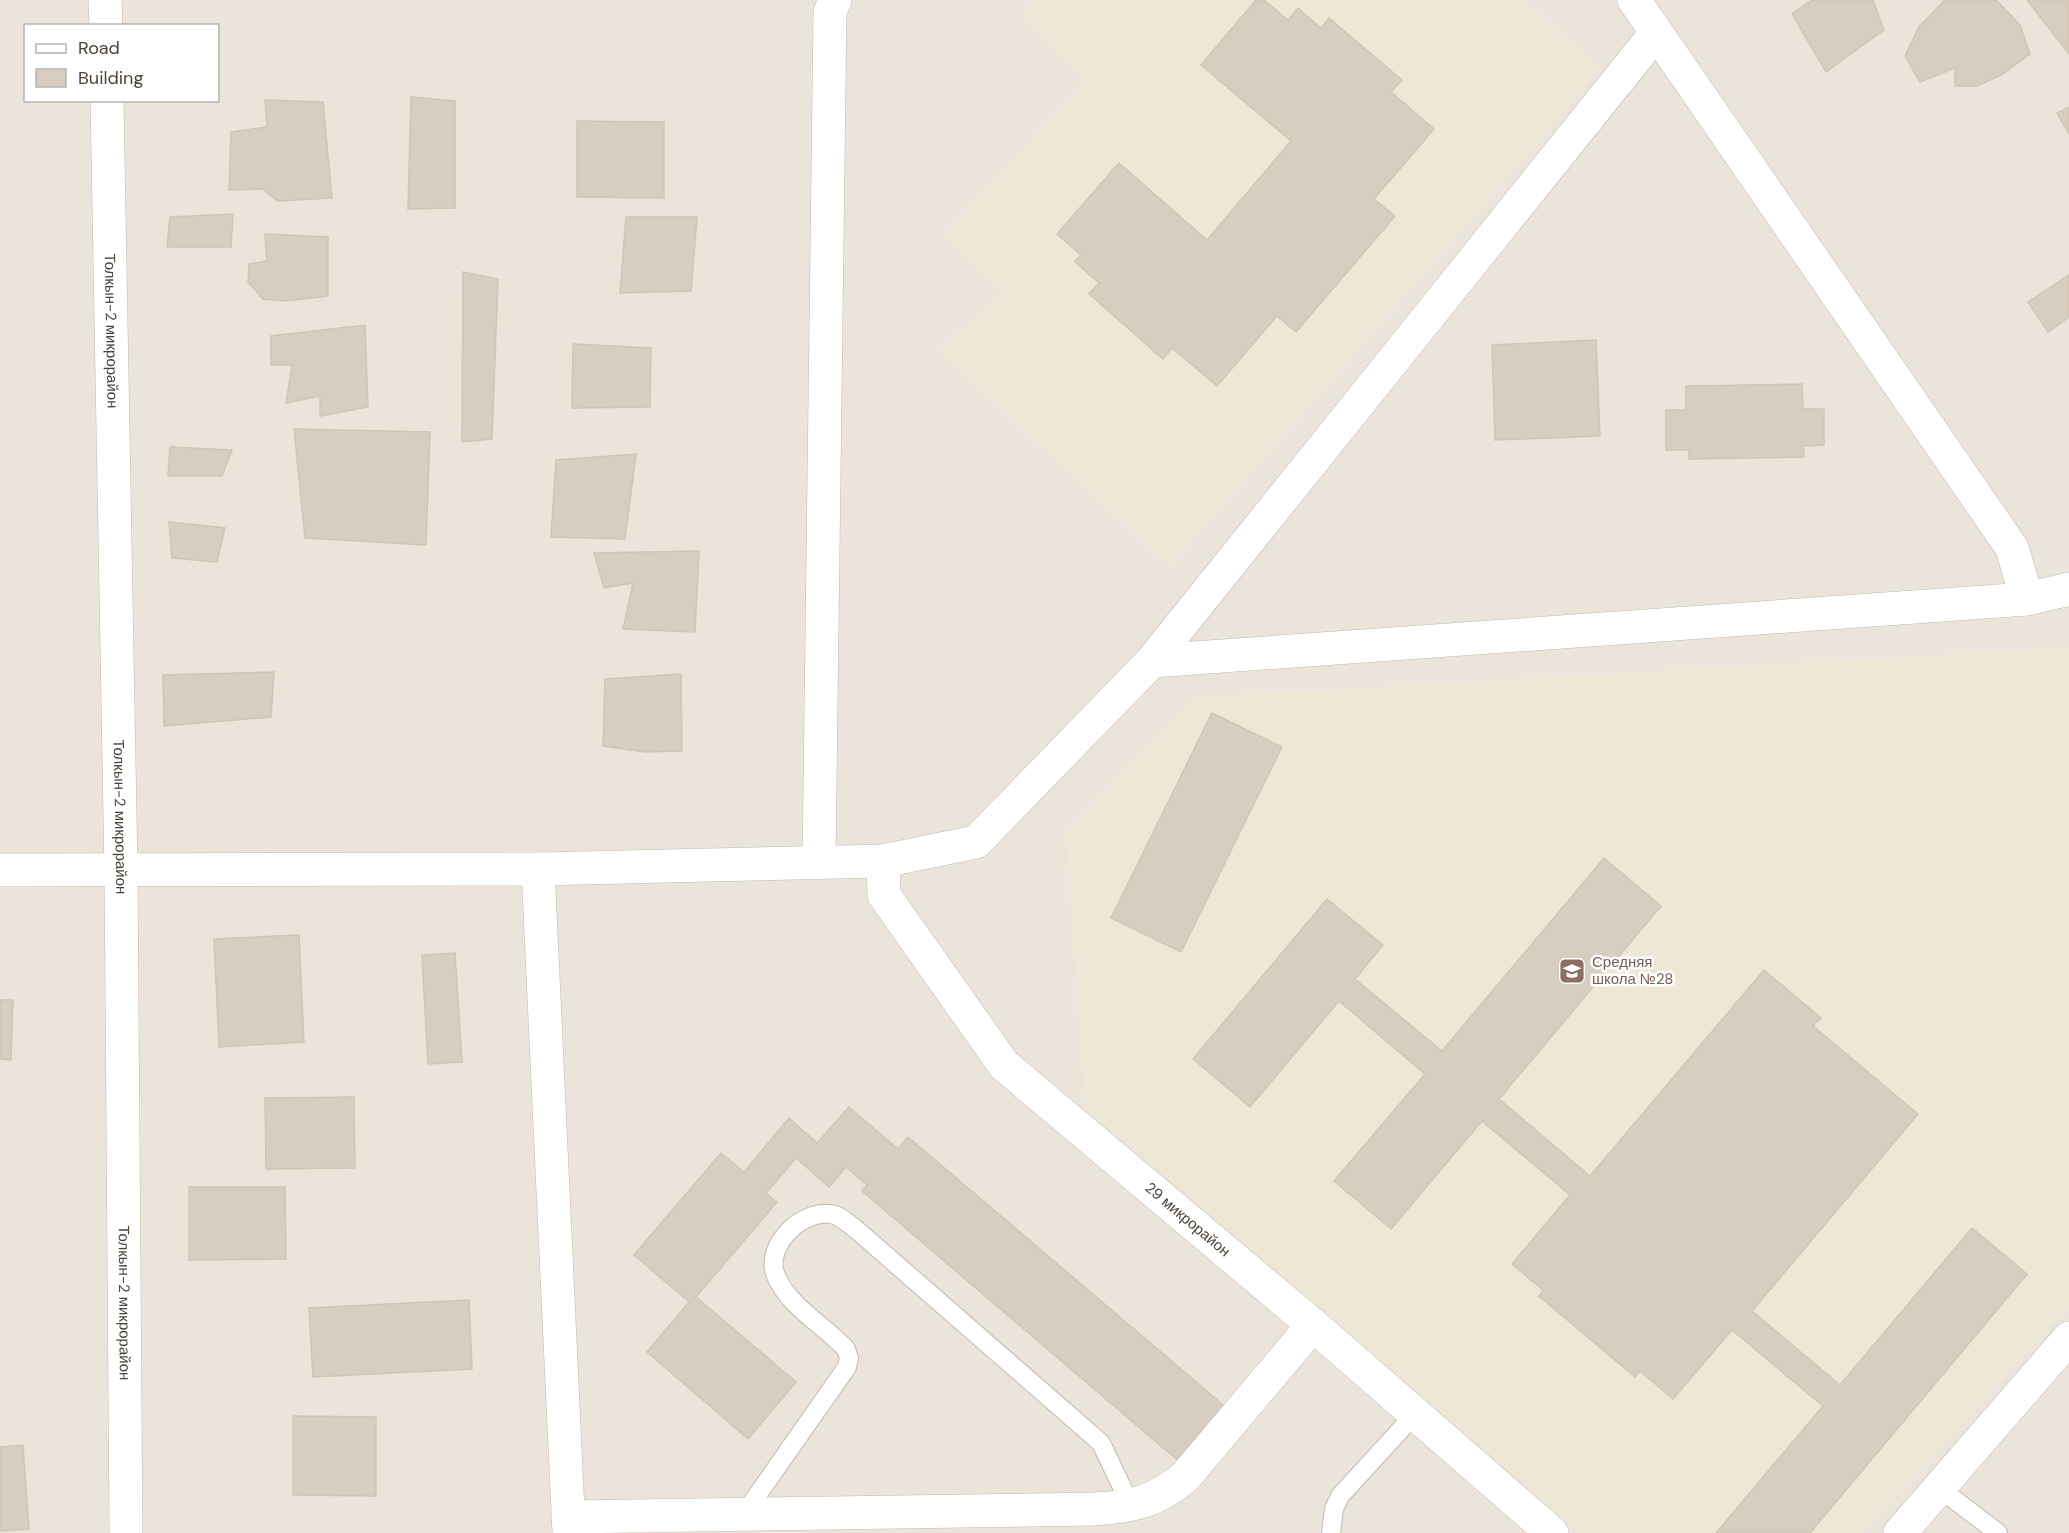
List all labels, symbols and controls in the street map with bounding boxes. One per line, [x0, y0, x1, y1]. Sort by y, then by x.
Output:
legend [24, 24, 219, 102]
text: Road [78, 36, 120, 60]
text: Building [78, 66, 143, 90]
street label: Толкын-2 микрорайон [100, 253, 123, 409]
street label: Толкын-2 микрорайон [109, 739, 131, 894]
place label: Средняя школа №28 [1592, 952, 1673, 989]
school or university icon: Средняя школа №28 [1557, 956, 1587, 986]
street label: 29 микрорайон [1141, 1178, 1234, 1261]
street label: Толкын-2 микрорайон [114, 1225, 135, 1380]

